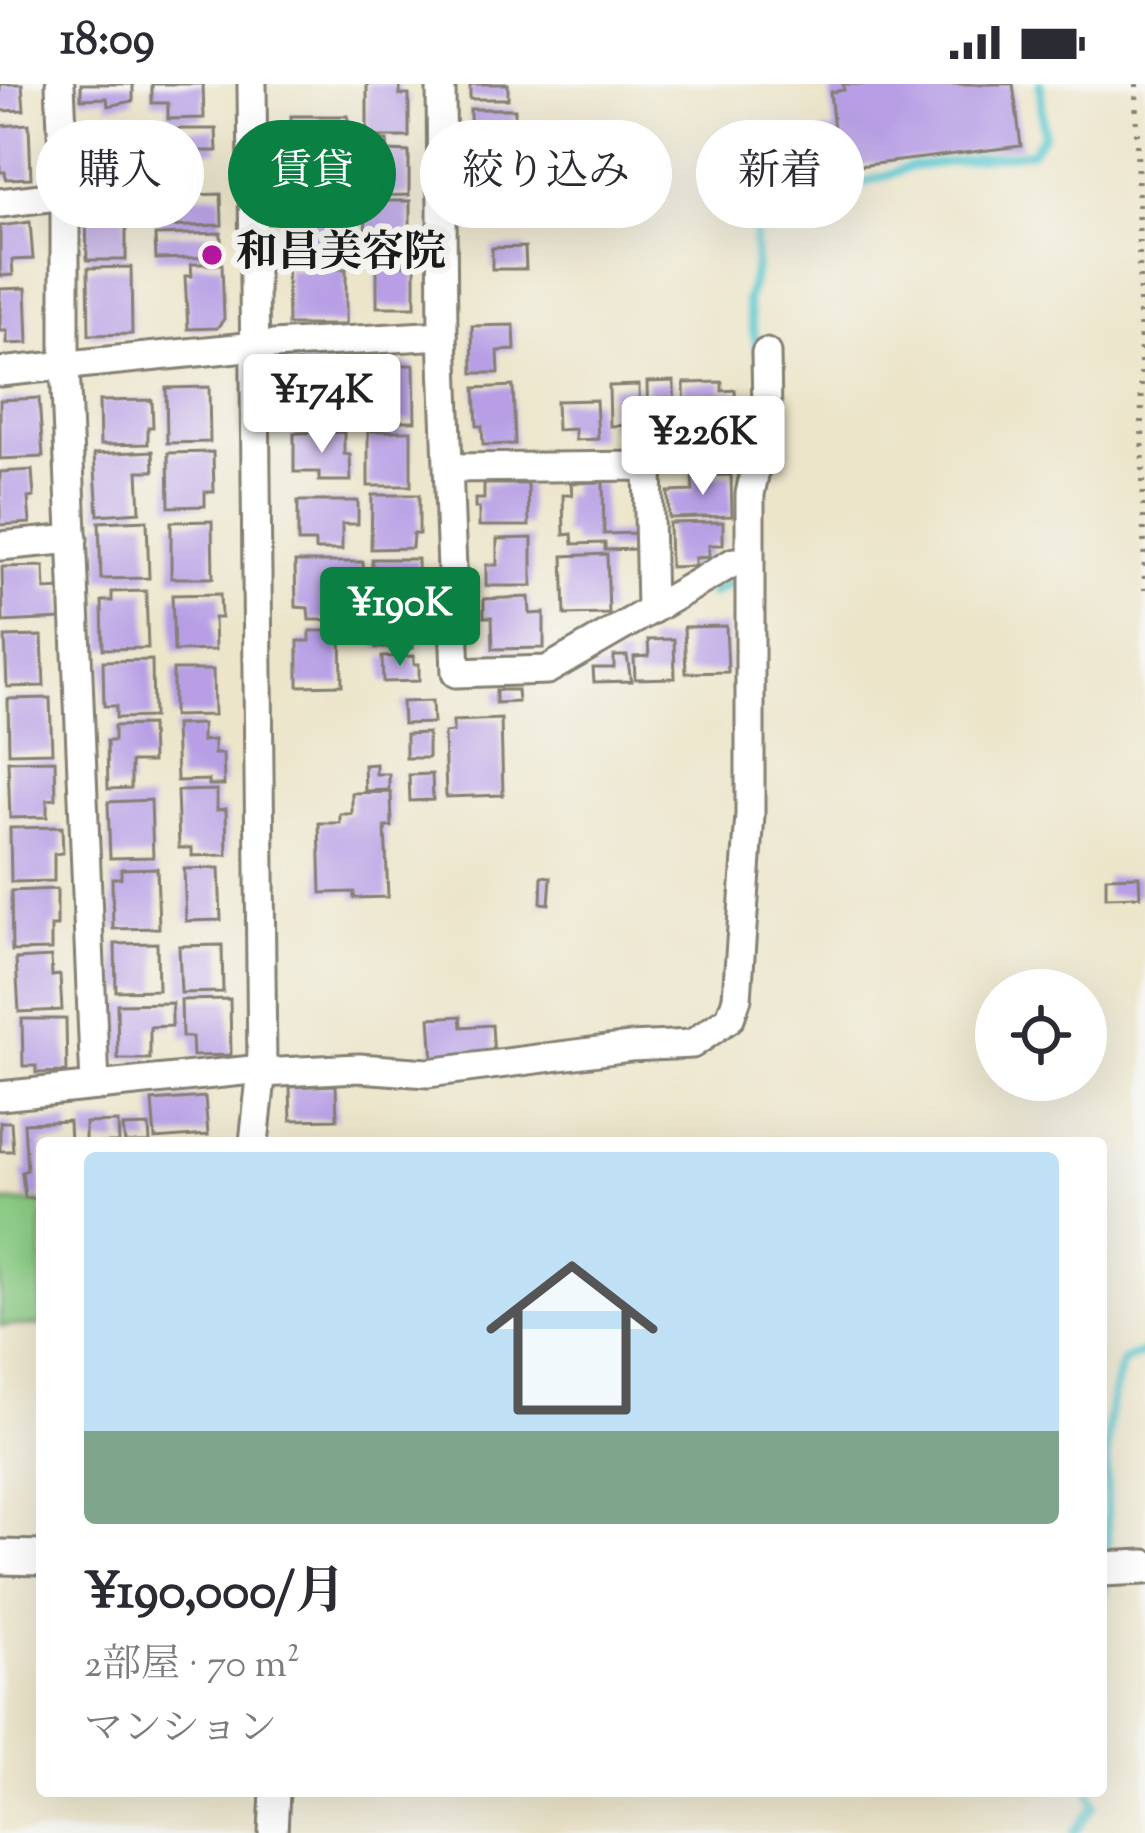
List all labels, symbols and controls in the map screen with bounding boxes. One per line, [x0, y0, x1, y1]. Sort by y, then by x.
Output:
text: 18:09 [60, 10, 155, 75]
chip: 購入 [36, 120, 204, 228]
chip: 賃貸 [228, 120, 396, 228]
chip: 絞り込み [420, 120, 672, 228]
chip: 新着 [696, 120, 864, 228]
place label: 和昌美容院 [236, 225, 446, 285]
marker: 和昌美容院 [199, 242, 225, 268]
pin: ¥174K [238, 354, 406, 456]
text: ¥174K [270, 365, 374, 421]
pin: ¥226K [619, 396, 787, 498]
text: ¥226K [649, 407, 757, 463]
pin: ¥190K [316, 567, 484, 669]
text: ¥190K [347, 578, 453, 634]
map controls [975, 969, 1107, 1101]
button: locate [975, 969, 1107, 1101]
icon: home [464, 1230, 680, 1446]
text: ¥190,000/月 [84, 1558, 346, 1631]
text: 2部屋 · 70 m² [84, 1639, 300, 1695]
text: マンション [84, 1703, 277, 1759]

